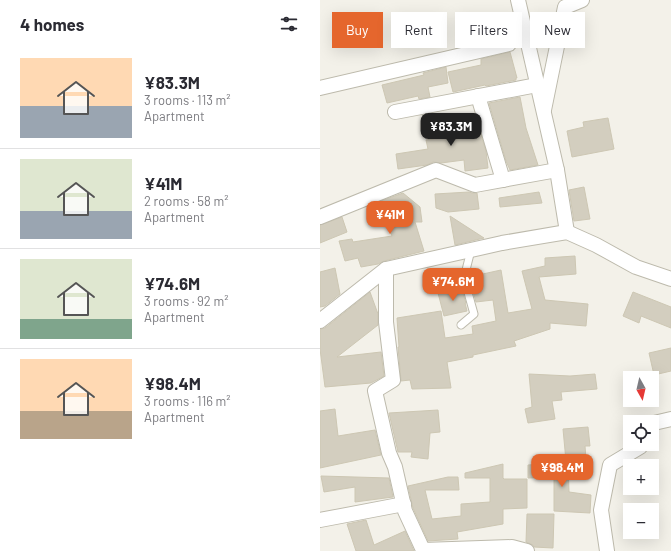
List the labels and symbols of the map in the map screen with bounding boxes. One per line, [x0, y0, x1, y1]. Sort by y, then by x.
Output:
pin: ¥83.3M [418, 113, 484, 147]
pin: ¥41M [366, 201, 414, 235]
pin: ¥74.6M [420, 268, 486, 302]
north arrow [623, 371, 659, 407]
pin: ¥98.4M [529, 454, 595, 488]

